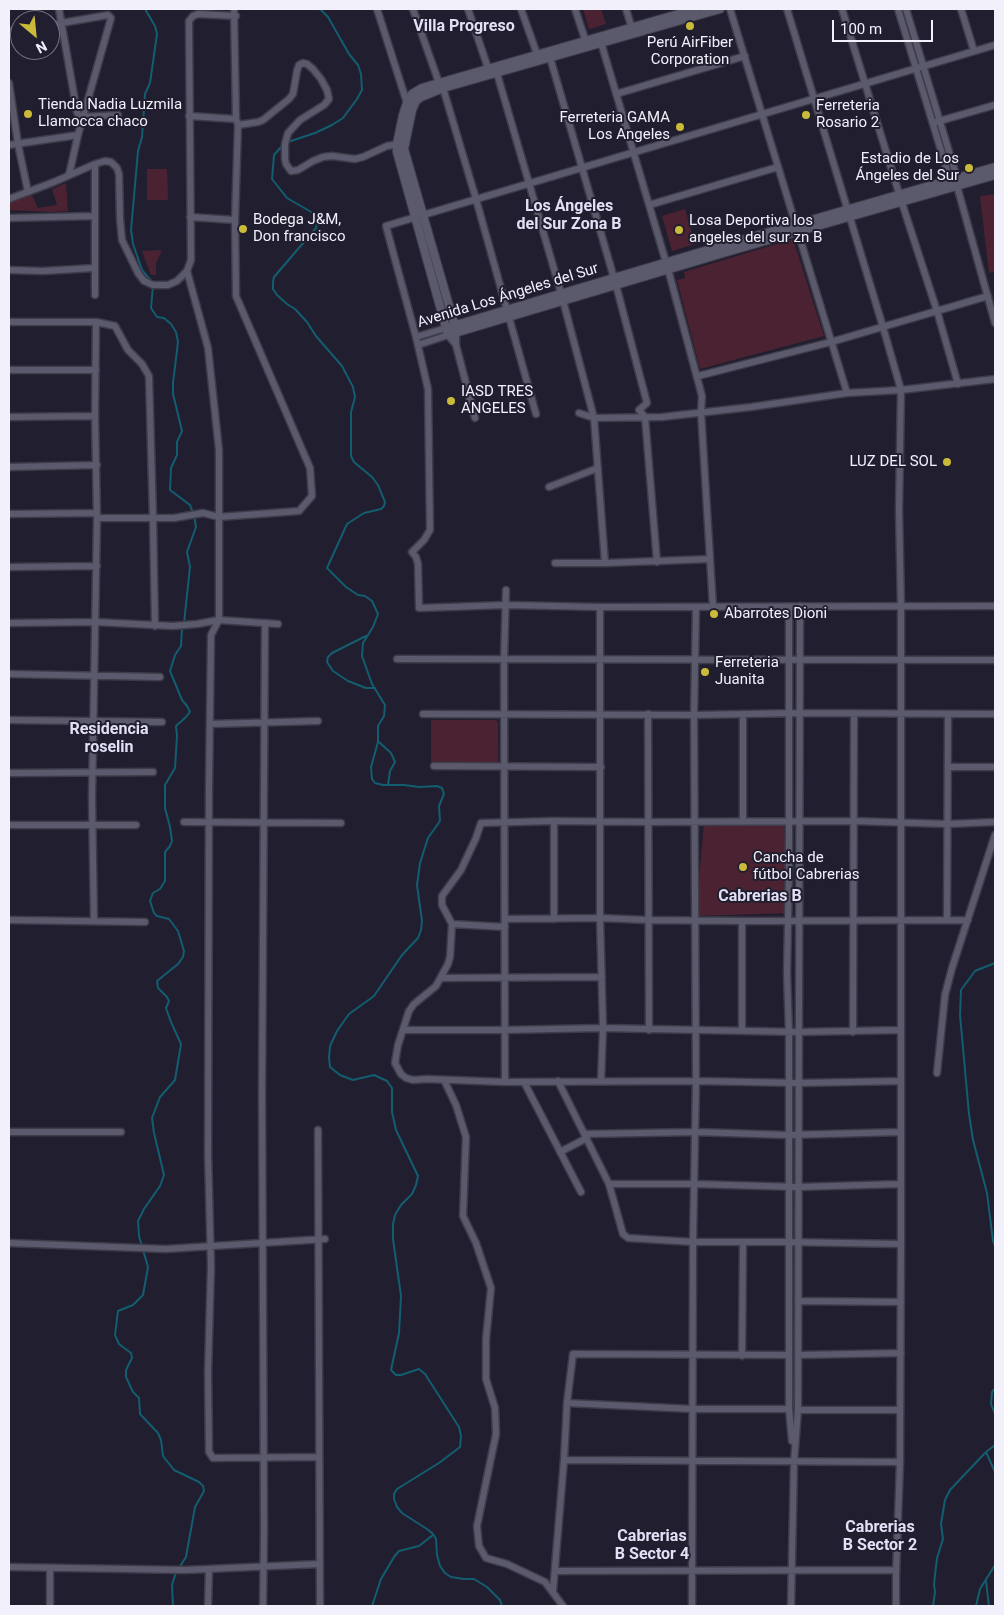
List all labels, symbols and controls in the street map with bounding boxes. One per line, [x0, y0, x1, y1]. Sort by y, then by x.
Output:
north arrow [10, 10, 60, 60]
scale bar [834, 10, 935, 42]
district label: Villa Progreso [413, 17, 515, 37]
marker: Perú AirFiber Corporation [684, 20, 696, 32]
text: 100 m [840, 20, 882, 38]
place label: Perú AirFiber Corporation [647, 34, 733, 69]
text: N [33, 38, 50, 57]
place label: Tienda Nadia Luzmila Llamocca chaco [38, 96, 182, 131]
place label: Ferreteria Rosario 2 [816, 97, 880, 132]
marker: Tienda Nadia Luzmila Llamocca chaco [22, 108, 34, 120]
place label: Ferreteria GAMA Los Angeles [559, 109, 670, 144]
marker: Ferreteria Rosario 2 [800, 109, 812, 121]
marker: Ferreteria GAMA Los Angeles [674, 121, 686, 133]
place label: Estadio de Los Ángeles del Sur [855, 150, 959, 185]
marker: Estadio de Los Ángeles del Sur [963, 162, 975, 174]
district label: Los Ángeles del Sur Zona B [517, 197, 621, 235]
place label: Bodega J&M, Don francisco [253, 211, 345, 246]
place label: Losa Deportiva los angeles del sur zn B [689, 212, 822, 247]
marker: Bodega J&M, Don francisco [237, 223, 249, 235]
marker: Losa Deportiva los angeles del sur zn B [673, 224, 685, 236]
street label: Avenida Los Ángeles del Sur [415, 260, 601, 332]
place label: IASD TRES ANGELES [461, 383, 533, 418]
marker: IASD TRES ANGELES [445, 395, 457, 407]
place label: LUZ DEL SOL [849, 453, 937, 471]
marker: LUZ DEL SOL [941, 456, 953, 468]
place label: Abarrotes Dioni [724, 605, 827, 623]
marker: Abarrotes Dioni [708, 608, 720, 620]
place label: Ferreteria Juanita [715, 654, 779, 689]
marker: Ferreteria Juanita [699, 666, 711, 678]
district label: Residencia roselin [69, 720, 149, 758]
place label: Cancha de fútbol Cabrerias [753, 849, 860, 884]
marker: Cancha de fútbol Cabrerias [737, 861, 749, 873]
district label: Cabrerias B [718, 887, 802, 907]
district label: Cabrerias B Sector 2 [843, 1518, 917, 1556]
district label: Cabrerias B Sector 4 [615, 1527, 689, 1565]

